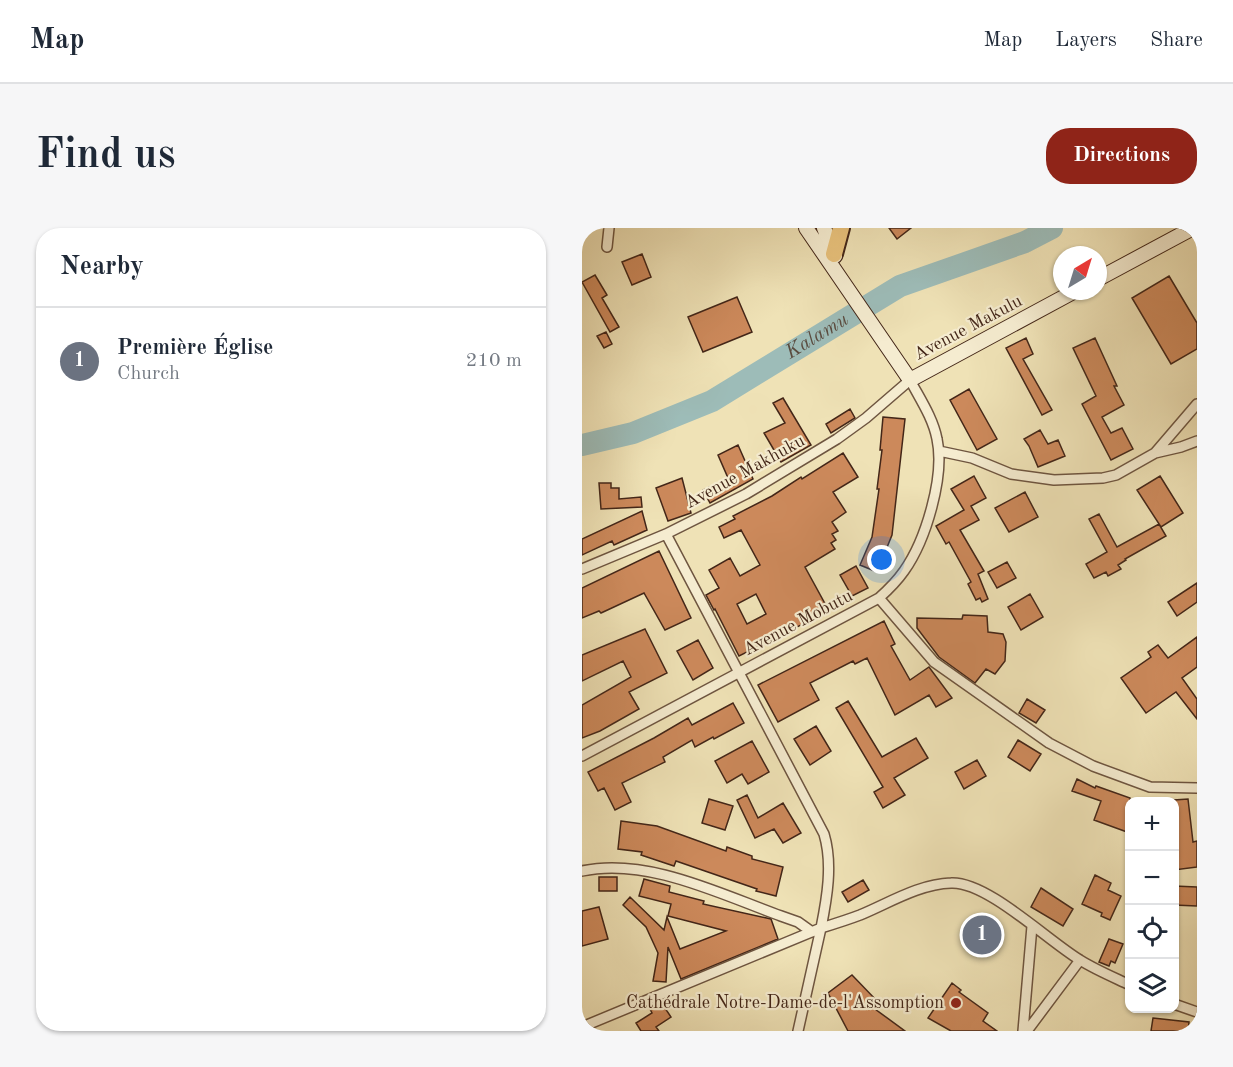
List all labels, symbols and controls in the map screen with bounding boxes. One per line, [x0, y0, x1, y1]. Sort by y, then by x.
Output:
text: Map [30, 27, 84, 55]
text: Map [983, 30, 1022, 51]
text: Layers [1055, 30, 1117, 51]
text: Share [1150, 30, 1203, 51]
button: Directions [1046, 128, 1197, 184]
text: Find us [36, 135, 175, 177]
north arrow [1053, 246, 1107, 300]
text: Nearby [60, 254, 144, 280]
street label: Avenue Makulu [911, 292, 1025, 364]
water label: Kalamu [781, 310, 852, 364]
text: Première Église [117, 337, 273, 359]
text: 1 [74, 351, 85, 371]
text: 210 m [466, 351, 522, 371]
text: Church [117, 364, 180, 384]
street label: Avenue Makhuku [682, 431, 808, 512]
your location [867, 545, 896, 574]
street label: Avenue Mobutu [740, 586, 856, 659]
map controls [1125, 797, 1179, 1013]
button: + [1125, 797, 1179, 851]
button: − [1125, 851, 1179, 905]
button: locate [1125, 905, 1179, 959]
pin: 1 [962, 912, 1002, 958]
button: layers [1125, 959, 1179, 1013]
place label: Cathédrale Notre-Dame-de-l'Assomption [626, 994, 944, 1012]
marker: Cathédrale Notre-Dame-de-l'Assomption [949, 996, 963, 1010]

